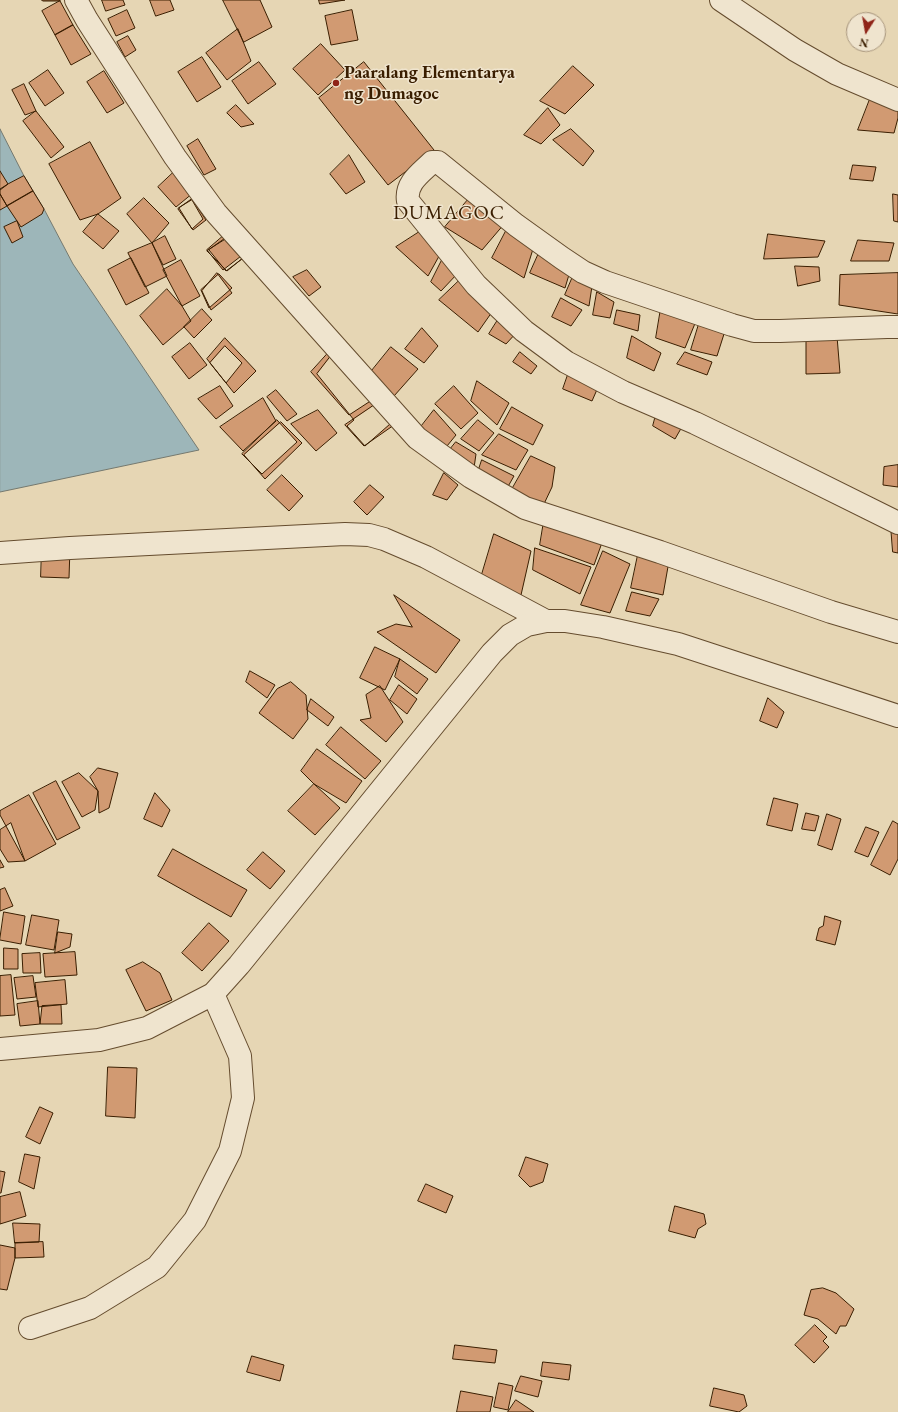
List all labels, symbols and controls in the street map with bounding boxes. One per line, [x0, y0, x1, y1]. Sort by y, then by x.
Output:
north arrow [846, 12, 886, 52]
text: N [858, 35, 870, 51]
place label: Paaralang Elementarya ng Dumagoc [344, 62, 515, 104]
marker: Paaralang Elementarya ng Dumagoc [331, 78, 341, 88]
district label: DUMAGOC [393, 202, 505, 226]

